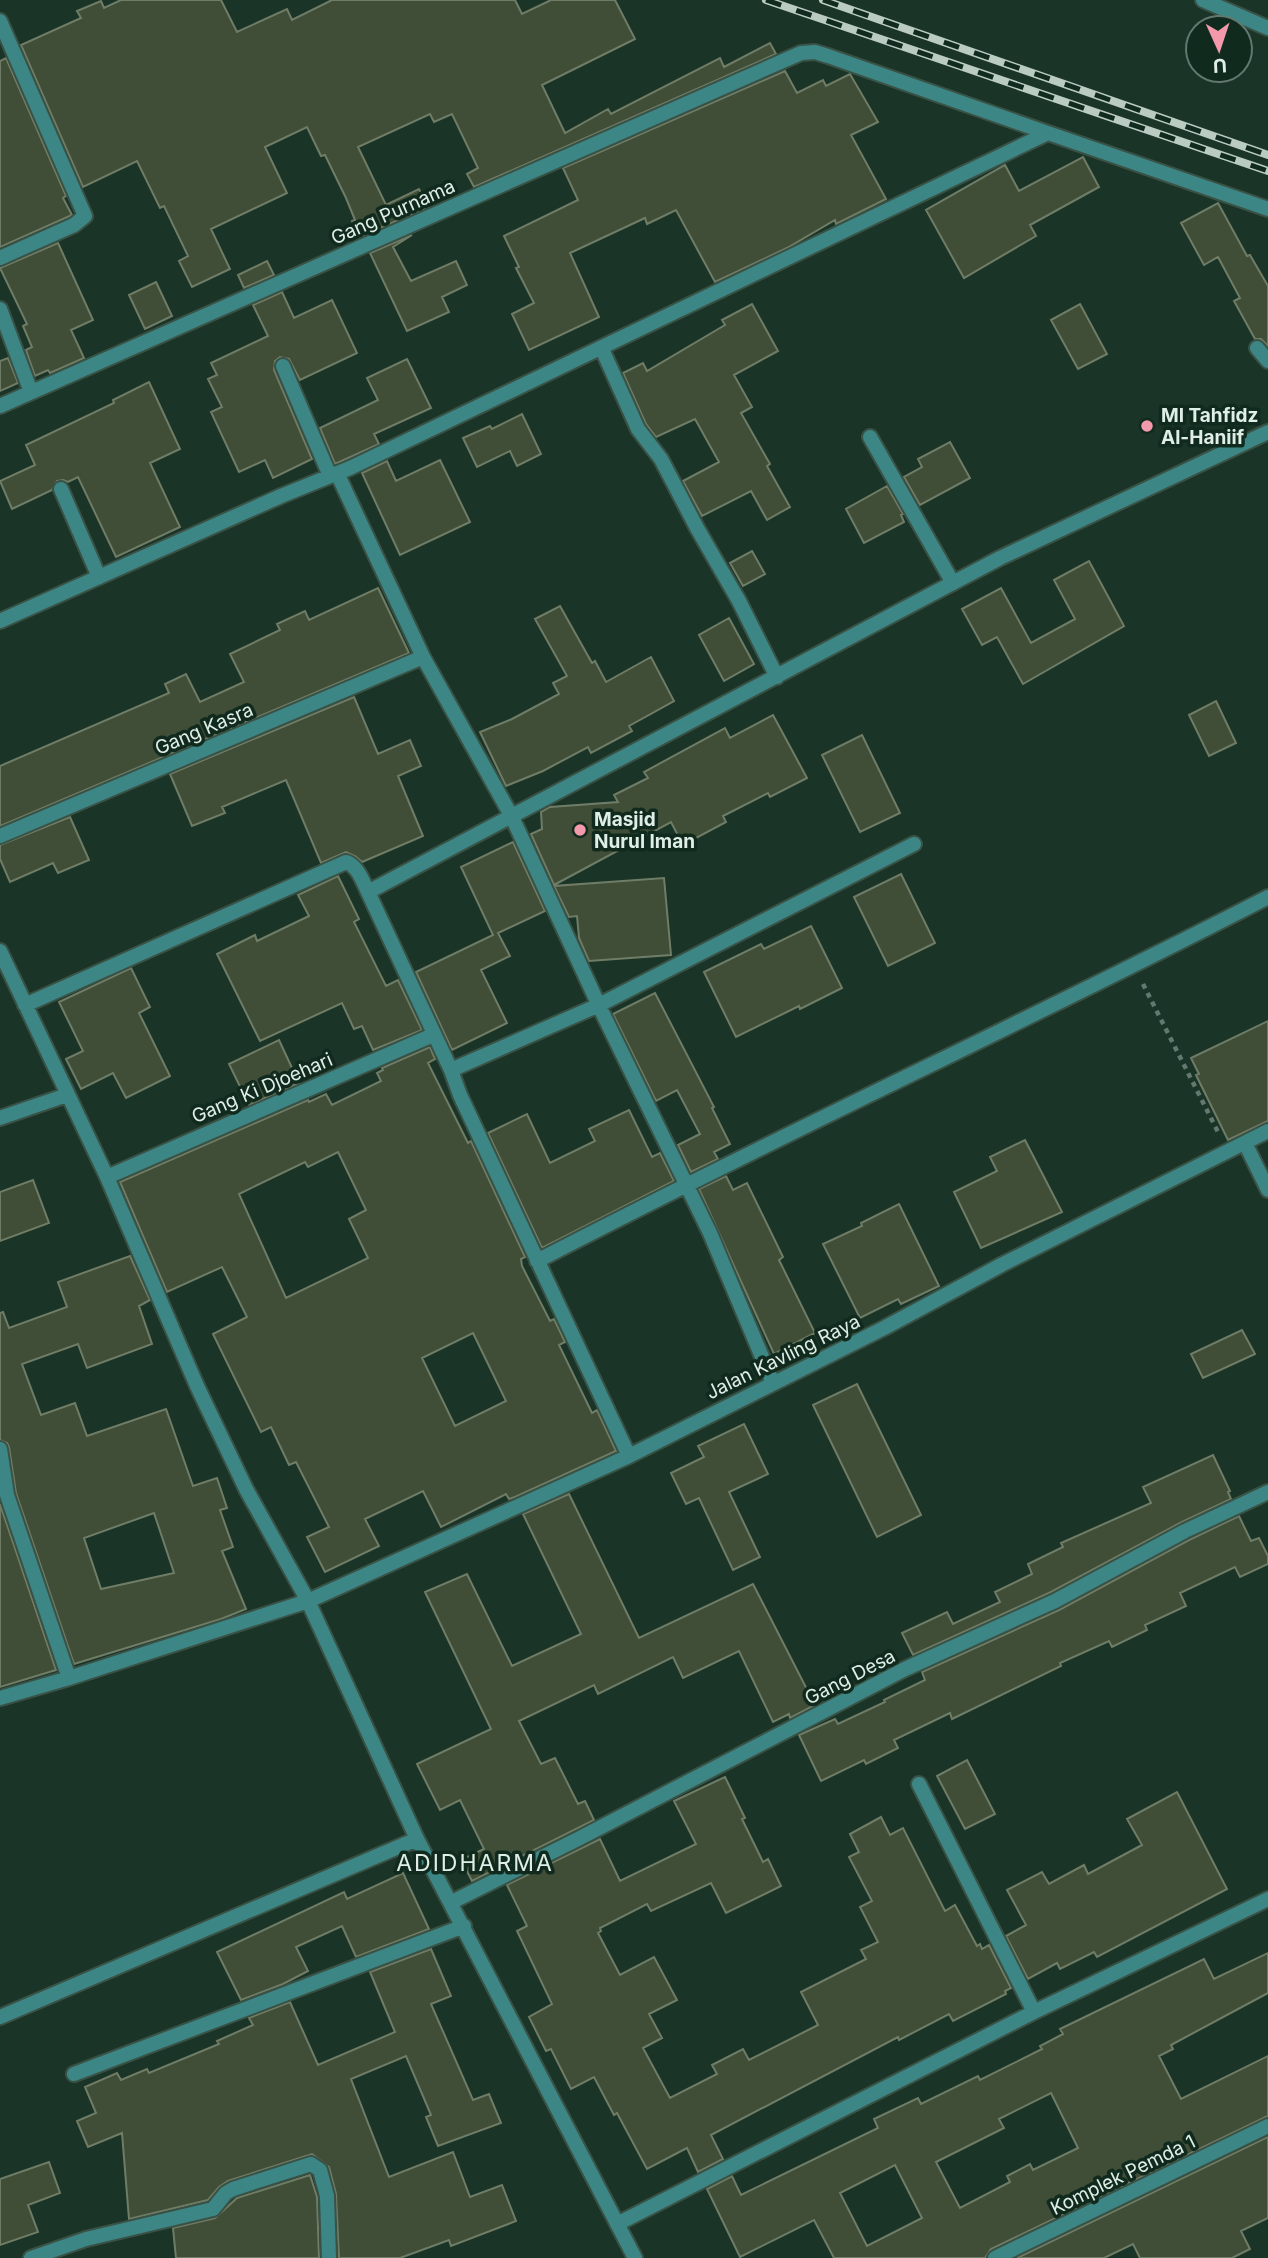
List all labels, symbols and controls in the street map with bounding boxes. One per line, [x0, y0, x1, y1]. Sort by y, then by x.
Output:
north arrow [1184, 14, 1254, 84]
text: U [1212, 54, 1227, 77]
street label: Gang Purnama [328, 174, 458, 250]
place label: MI Tahfidz Al-Haniif [1161, 404, 1258, 449]
marker: MI Tahfidz Al-Haniif [1139, 418, 1155, 434]
street label: Gang Kasra [151, 698, 257, 760]
place label: Masjid Nurul Iman [594, 808, 695, 853]
marker: Masjid Nurul Iman [572, 822, 588, 838]
street label: Gang Ki Djoehari [188, 1048, 336, 1128]
street label: Jalan Kavling Raya [702, 1310, 864, 1404]
street label: Gang Desa [801, 1644, 899, 1710]
district label: ADIDHARMA [396, 1849, 554, 1877]
street label: Komplek Pemda 1 [1047, 2130, 1199, 2220]

